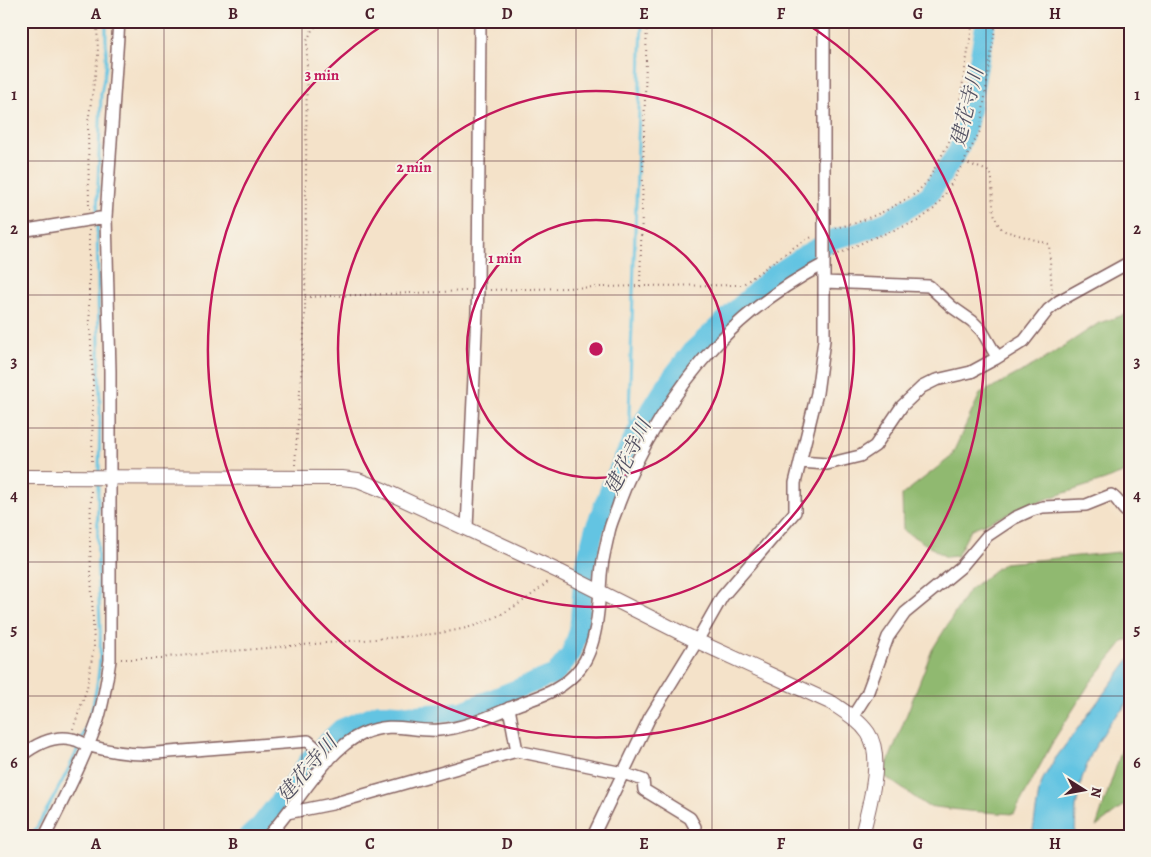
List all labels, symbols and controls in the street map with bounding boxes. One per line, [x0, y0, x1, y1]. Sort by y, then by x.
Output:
text: A [90, 3, 102, 25]
text: B [228, 3, 238, 25]
text: C [365, 3, 375, 25]
text: D [501, 3, 513, 25]
text: E [639, 3, 649, 25]
text: F [777, 3, 786, 25]
text: G [913, 3, 923, 25]
text: H [1049, 3, 1061, 25]
water label: 建花寺川 [944, 63, 990, 149]
text: 3 min [305, 65, 340, 85]
text: 1 [11, 84, 17, 106]
text: 1 [1134, 84, 1140, 106]
text: 2 min [396, 157, 432, 177]
text: 2 [10, 218, 18, 240]
text: 2 [1133, 218, 1141, 240]
text: 1 min [488, 248, 522, 268]
centre of rings [587, 340, 605, 358]
text: 3 [11, 351, 18, 373]
text: 3 [1134, 351, 1141, 373]
water label: 建花寺川 [598, 413, 659, 499]
text: 4 [10, 485, 18, 507]
text: 4 [1133, 485, 1141, 507]
text: 5 [11, 619, 18, 641]
text: 5 [1134, 619, 1141, 641]
water label: 建花寺川 [271, 728, 345, 808]
text: 6 [10, 752, 18, 774]
text: 6 [1133, 752, 1141, 774]
north arrow [1058, 764, 1108, 814]
text: N [1086, 786, 1107, 799]
text: A [90, 833, 102, 855]
text: B [228, 833, 238, 855]
text: C [365, 833, 375, 855]
text: D [501, 833, 513, 855]
text: E [639, 833, 649, 855]
text: F [777, 833, 786, 855]
text: G [913, 833, 923, 855]
text: H [1049, 833, 1061, 855]

